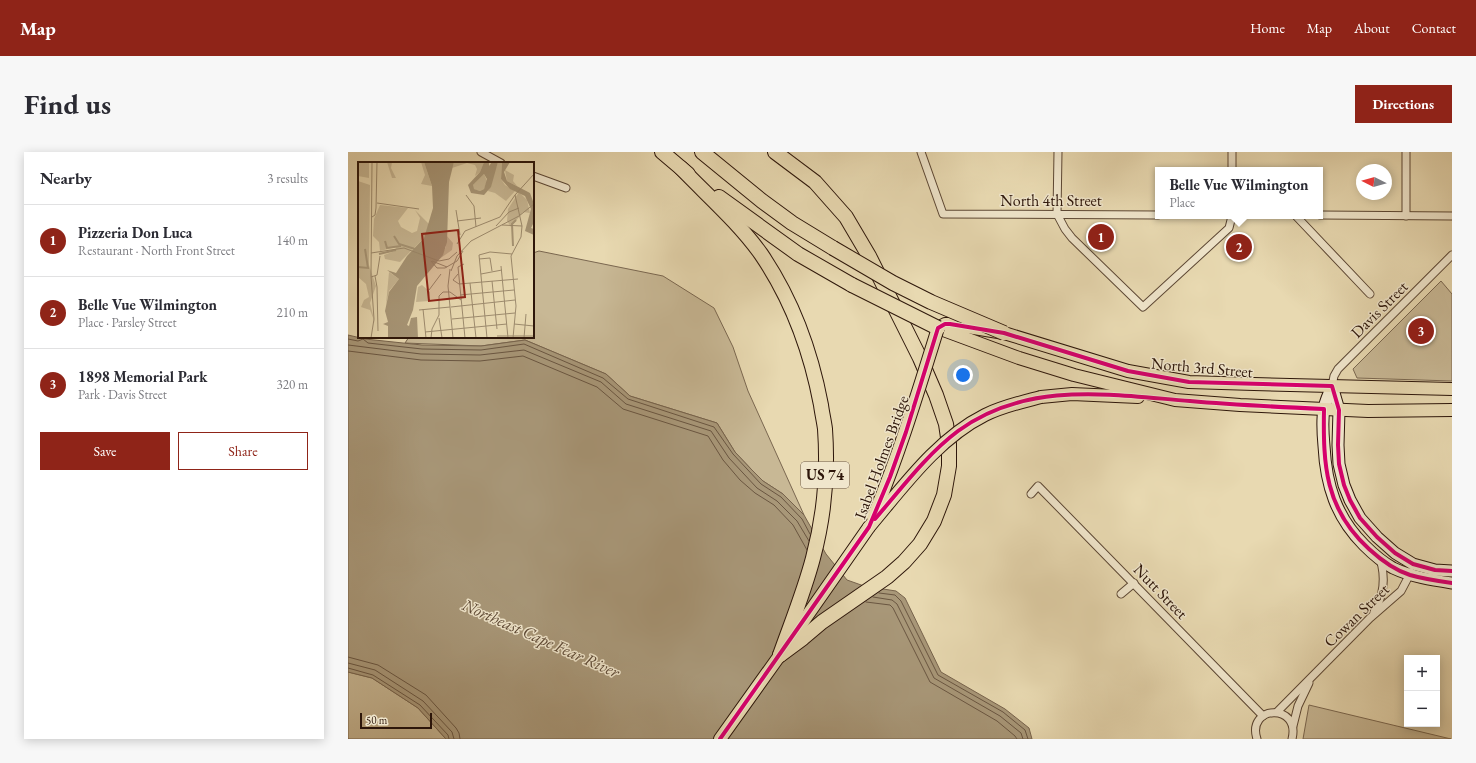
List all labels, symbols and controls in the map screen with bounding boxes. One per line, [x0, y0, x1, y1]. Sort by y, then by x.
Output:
text: Map [20, 16, 56, 41]
text: Home [1250, 19, 1285, 37]
text: Map [1307, 19, 1332, 37]
text: About [1354, 19, 1390, 37]
text: Contact [1412, 19, 1456, 37]
button: Directions [1355, 85, 1452, 123]
text: Find us [24, 86, 111, 122]
inset map [358, 162, 534, 338]
north arrow [1356, 164, 1392, 200]
text: Nearby [40, 167, 92, 189]
popup [1155, 167, 1323, 219]
text: 3 results [267, 170, 308, 187]
text: Belle Vue Wilmington [1169, 175, 1309, 194]
street label: North 4th Street [1000, 190, 1102, 211]
text: Place [1169, 194, 1195, 211]
pin: 1 [1088, 222, 1114, 252]
text: Pizzeria Don Luca [78, 223, 192, 242]
text: 1 [50, 232, 56, 249]
text: 140 m [277, 232, 308, 249]
pin: 2 [1226, 232, 1252, 262]
text: Restaurant · North Front Street [78, 242, 235, 259]
street label: Davis Street [1346, 276, 1412, 342]
text: Belle Vue Wilmington [78, 295, 217, 314]
text: 2 [50, 304, 56, 321]
text: 210 m [277, 304, 308, 321]
text: Place · Parsley Street [78, 314, 177, 331]
pin: 3 [1408, 316, 1434, 346]
street label: North 3rd Street [1150, 353, 1254, 382]
your location [953, 365, 973, 385]
text: 1898 Memorial Park [78, 367, 207, 386]
text: 3 [50, 376, 56, 393]
text: 320 m [277, 376, 308, 393]
text: Park · Davis Street [78, 386, 167, 403]
street label: Isabel Holmes Bridge [849, 392, 914, 522]
button: Save [40, 432, 170, 470]
button: Share [178, 432, 308, 470]
road number: US 74 [801, 462, 849, 488]
street label: Nutt Street [1129, 559, 1192, 624]
street label: Cowan Street [1319, 579, 1393, 652]
water label: Northeast Cape Fear River [458, 593, 624, 683]
map controls [1404, 655, 1440, 727]
button: + [1404, 655, 1440, 691]
button: − [1404, 691, 1440, 727]
scale bar [360, 711, 432, 730]
text: 50 m [366, 713, 387, 727]

